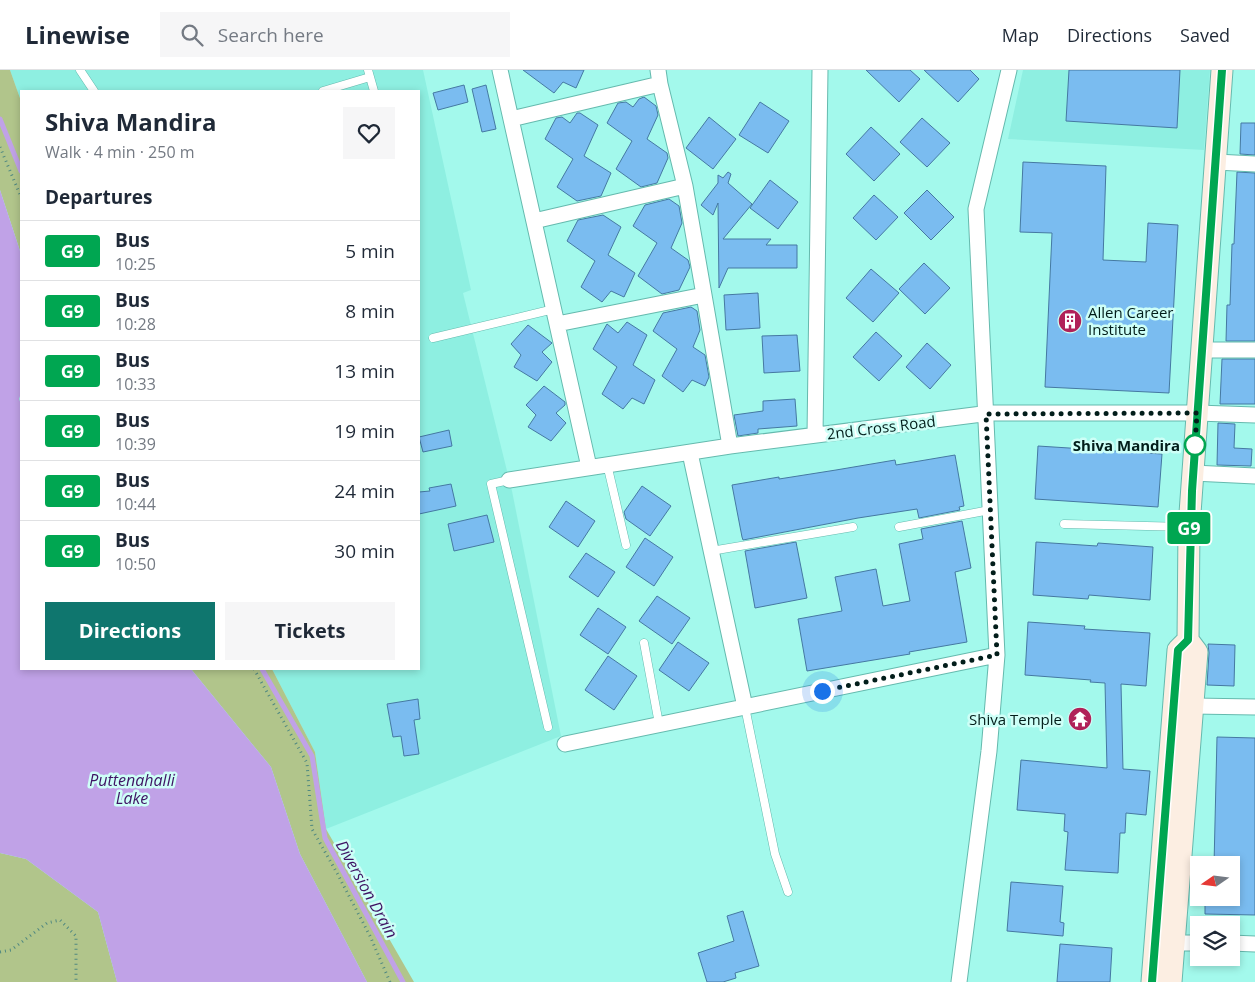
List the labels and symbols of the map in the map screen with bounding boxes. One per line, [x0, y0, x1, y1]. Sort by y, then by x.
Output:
place label: Allen Career Institute [1088, 302, 1173, 339]
building icon: Allen Career Institute [1057, 308, 1083, 334]
street label: 2nd Cross Road [825, 410, 937, 444]
marker: Shiva Mandira [1184, 434, 1206, 456]
place label: Shiva Mandira [1073, 435, 1180, 455]
line badge: G9 [1166, 512, 1212, 544]
your location [810, 679, 835, 704]
temple icon: Shiva Temple [1067, 706, 1093, 732]
place label: Shiva Temple [969, 709, 1062, 729]
water label: Puttenahalli Lake [89, 769, 176, 809]
water label: Diversion Drain [331, 836, 403, 942]
north arrow [1190, 856, 1240, 906]

